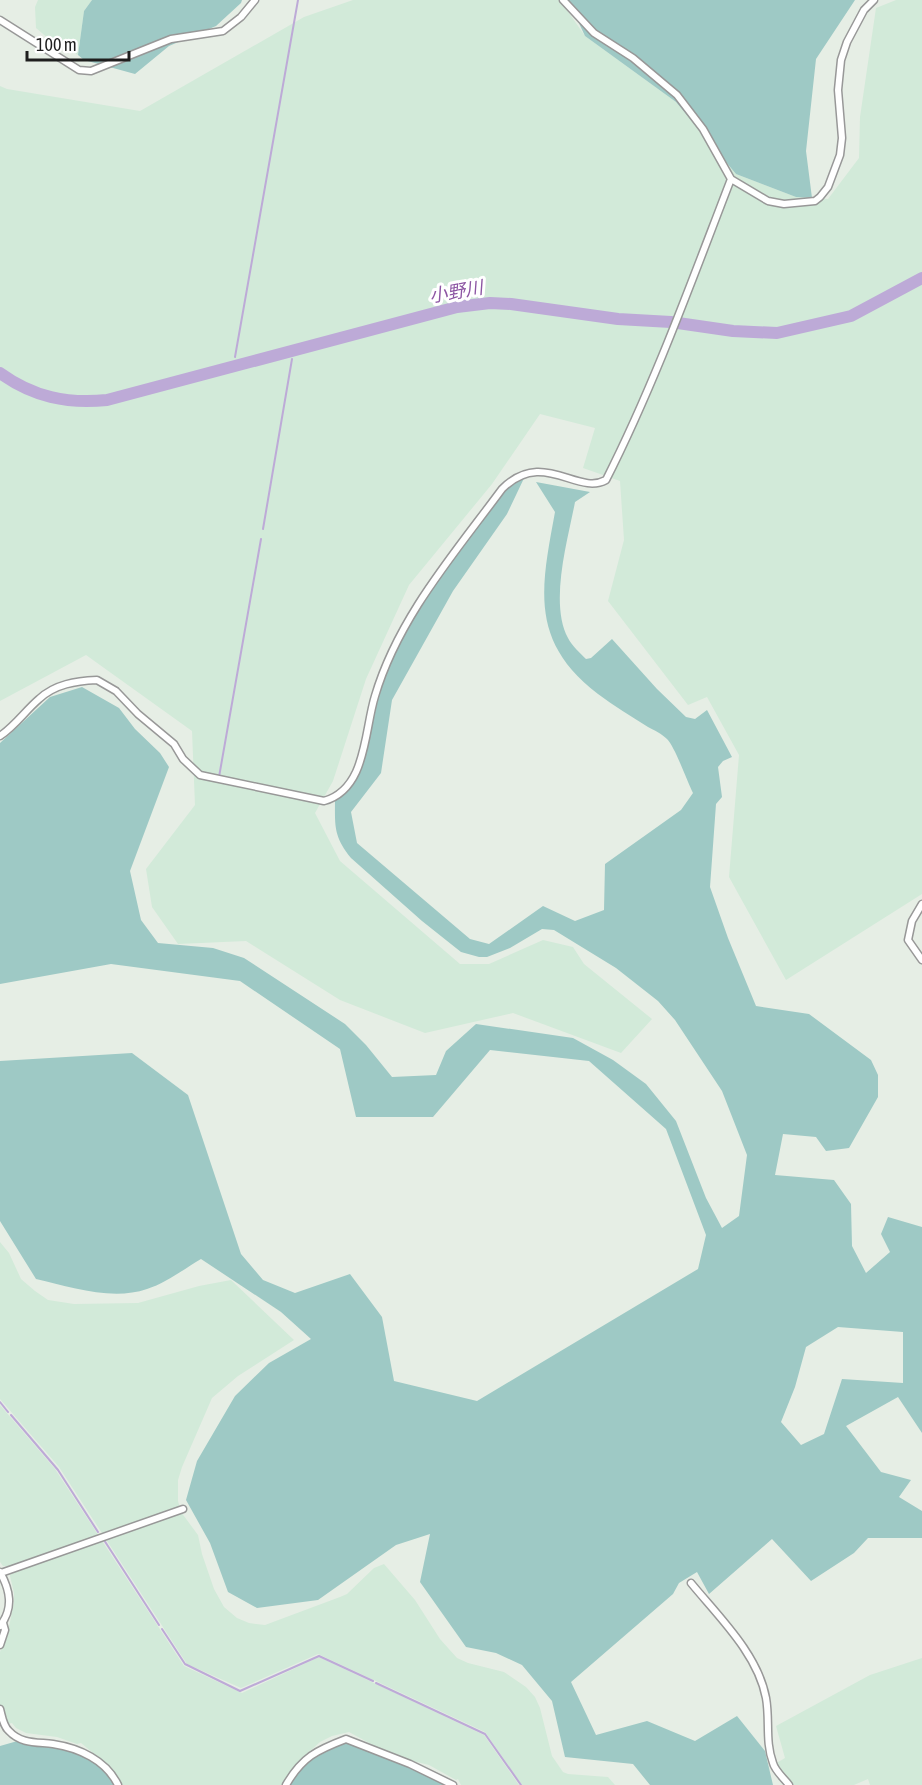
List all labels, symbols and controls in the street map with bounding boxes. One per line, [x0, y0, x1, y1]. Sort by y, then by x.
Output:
scale bar [27, 24, 129, 62]
text: 100 m [36, 34, 77, 55]
water label: 小野川 [428, 276, 486, 307]

